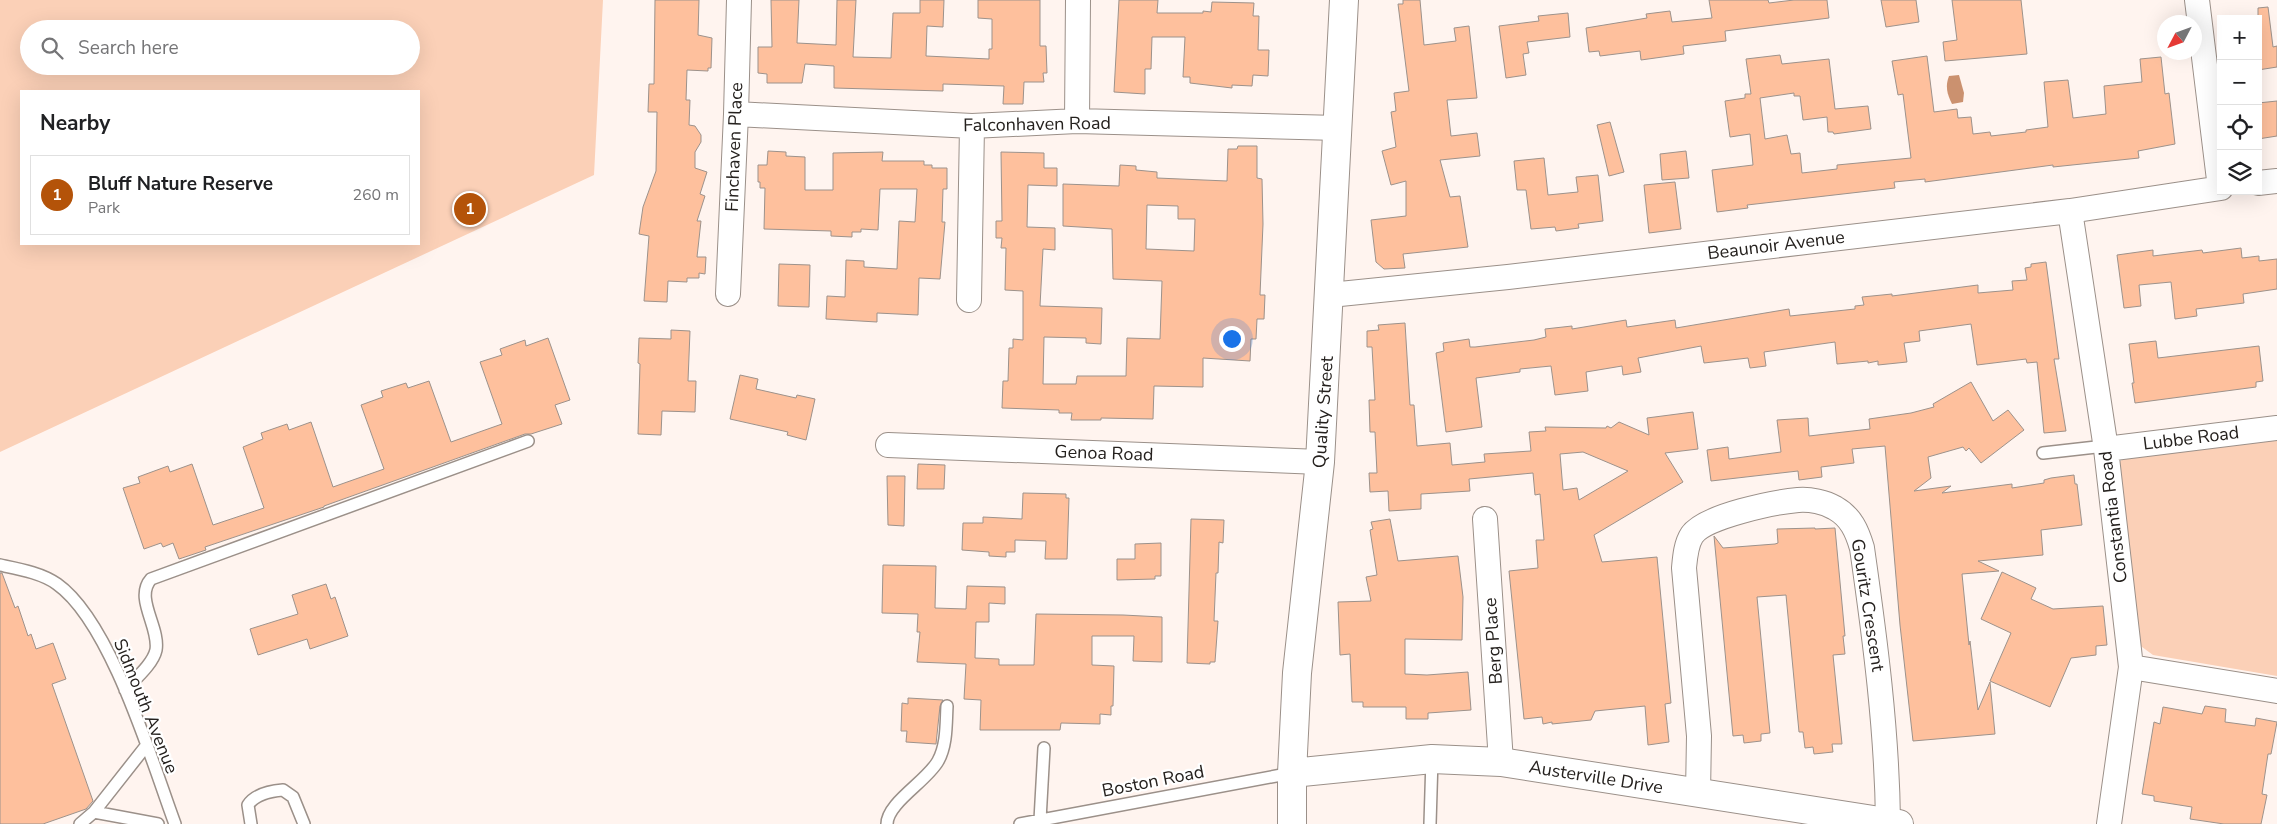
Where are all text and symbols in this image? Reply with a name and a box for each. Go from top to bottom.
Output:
north arrow [2157,15,2202,60]
map controls [2217,15,2262,195]
button: + [2217,15,2262,60]
search box [20,20,420,75]
icon: search [38,34,66,62]
text: Search here [78,35,179,61]
button: − [2217,60,2262,105]
street label: Finchaven Place [720,82,748,212]
button: locate [2217,105,2262,150]
text: Nearby [40,109,110,137]
street label: Falconhaven Road [963,111,1111,137]
button: layers [2217,150,2262,195]
text: Bluff Nature Reserve [88,171,273,197]
text: 1 [52,184,62,206]
text: 260 m [352,184,399,206]
pin: 1 [454,190,486,228]
text: Park [88,197,120,219]
street label: Beaunoir Avenue [1706,225,1846,265]
your location [1219,326,1245,352]
street label: Quality Street [1307,354,1339,469]
street label: Lubbe Road [2142,420,2240,456]
street label: Genoa Road [1054,439,1154,467]
street label: Constantia Road [2093,450,2133,584]
street label: Gouritz Crescent [1846,537,1890,674]
street label: Berg Place [1478,597,1508,685]
street label: Sidmouth Avenue [108,635,184,777]
street label: Austerville Drive [1527,755,1665,799]
street label: Boston Road [1100,759,1206,803]

